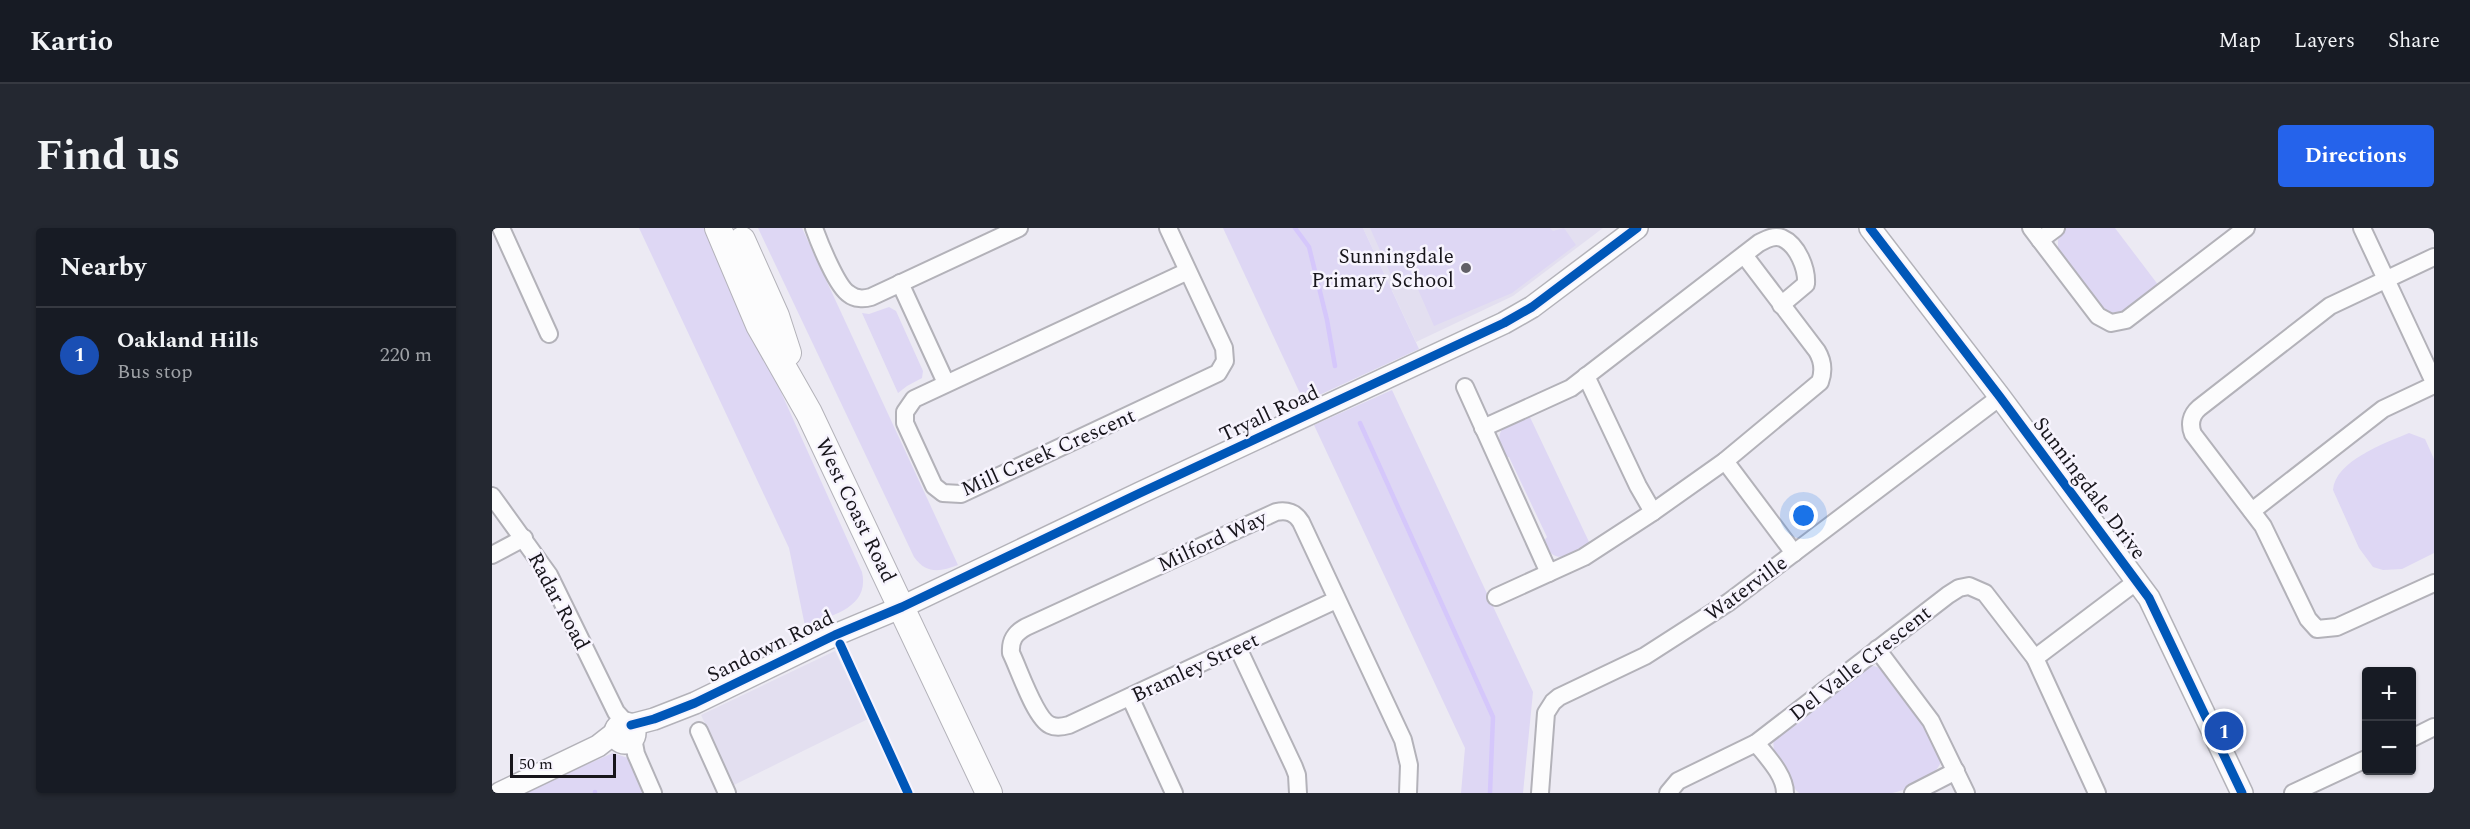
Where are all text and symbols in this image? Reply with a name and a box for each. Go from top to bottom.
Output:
text: Kartio [30,20,113,63]
text: Map [2219,25,2261,57]
text: Layers [2294,25,2355,57]
text: Share [2388,25,2440,57]
text: Find us [36,125,180,188]
button: Directions [2278,125,2434,187]
place label: Sunningdale Primary School [1311,241,1454,297]
text: Nearby [60,247,146,287]
marker: Sunningdale Primary School [1459,261,1473,275]
text: Oakland Hills [117,324,259,357]
text: 1 [74,340,85,370]
text: 220 m [380,340,432,370]
text: Bus stop [117,357,193,387]
street label: Tryall Road [1214,377,1325,451]
street label: Mill Creek Crescent [956,400,1141,506]
street label: Sunningdale Drive [2025,410,2154,567]
street label: West Coast Road [806,433,904,588]
your location [1789,501,1818,530]
street label: Milford Way [1153,502,1273,581]
street label: Radar Road [519,547,597,656]
street label: Waterville [1699,548,1795,630]
street label: Del Valle Crescent [1783,598,1939,730]
street label: Sandown Road [702,602,839,691]
street label: Bramley Street [1126,624,1264,711]
map controls [2362,667,2416,775]
button: + [2362,667,2416,721]
pin: 1 [2204,708,2244,754]
button: − [2362,721,2416,775]
scale bar [510,751,616,778]
text: 50 m [519,752,553,776]

